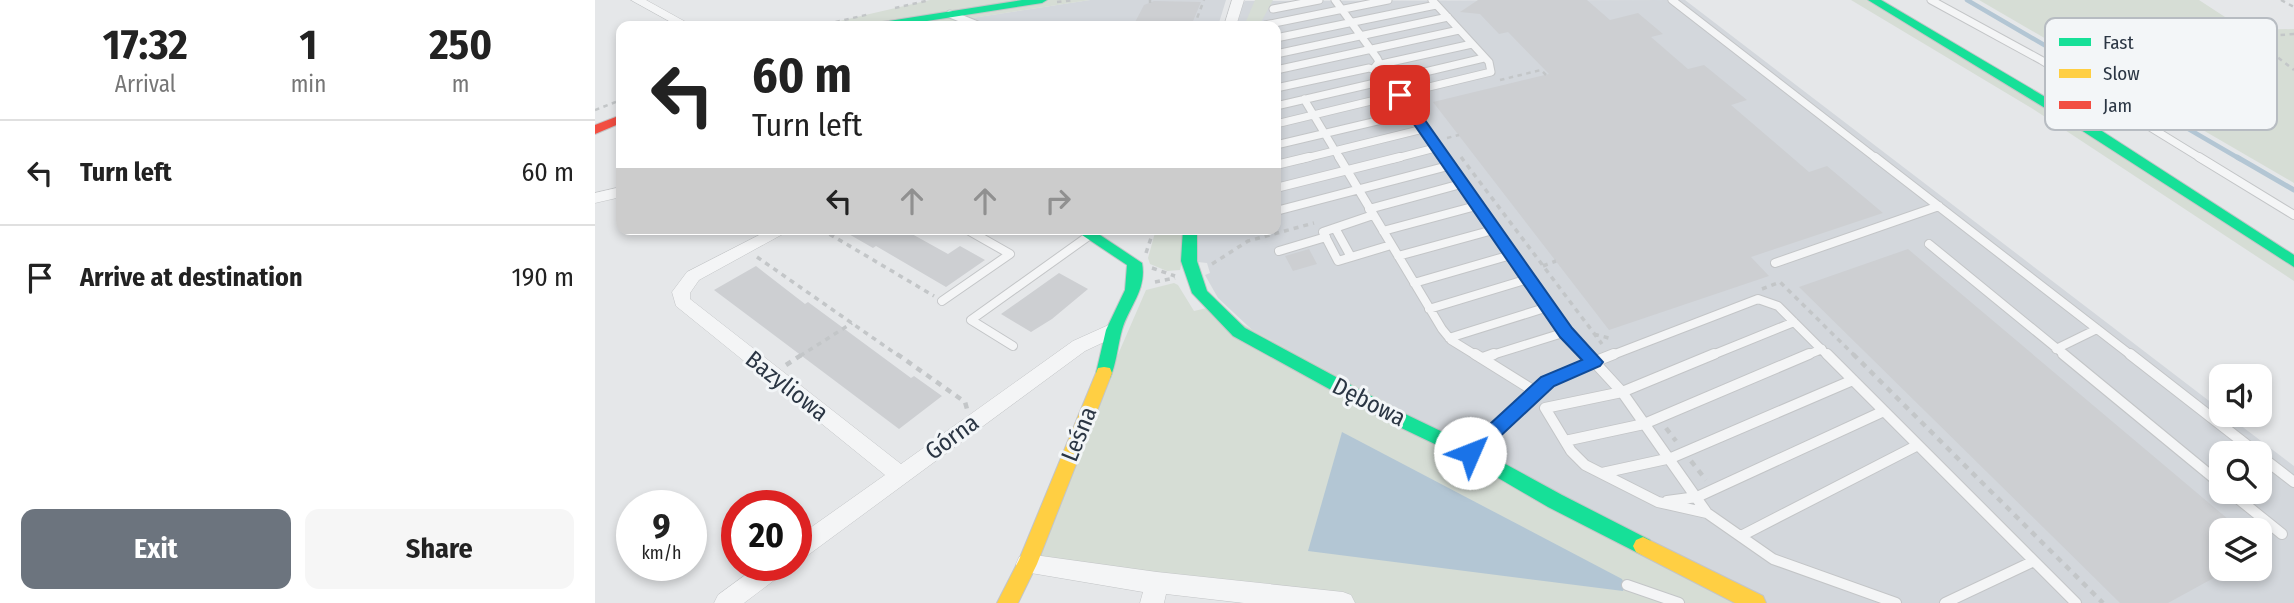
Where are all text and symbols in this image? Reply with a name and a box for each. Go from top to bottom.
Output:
legend [2045,18,2277,130]
text: 17:32 [103,20,188,70]
text: 1 [300,20,317,70]
text: 250 [429,20,492,70]
text: Fast [2103,31,2134,54]
text: 60 m [752,46,852,105]
icon: left [637,49,728,140]
text: Slow [2103,62,2140,85]
pin [1370,65,1430,125]
text: Arrival [115,70,176,98]
text: min [291,70,326,98]
text: m [452,70,469,98]
icon: arrive [1381,76,1419,114]
text: Jam [2103,94,2132,117]
text: Turn left [752,106,862,144]
icon: left [21,154,59,192]
text: Turn left [80,157,172,188]
text: 60 m [521,157,574,188]
icon: left [820,182,858,220]
icon: ahead [893,182,931,220]
icon: ahead [966,182,1004,220]
icon: right [1039,182,1077,220]
icon: arrive [21,259,59,297]
text: Arrive at destination [80,262,303,293]
text: 190 m [512,262,574,293]
street label: Bazyliowa [740,345,834,427]
map controls [2209,364,2272,581]
button: sound [2209,364,2272,427]
street label: Dębowa [1328,372,1410,432]
street label: Leśna [1055,403,1103,465]
street label: Górna [920,408,984,466]
position arrow [1433,416,1507,490]
button: search [2209,441,2272,504]
speed limit sign: 20 [721,490,812,581]
text: 9 [652,505,671,547]
button: Exit [21,509,291,589]
button: Share [305,509,574,589]
button: layers [2209,518,2272,581]
text: km/h [641,542,682,564]

